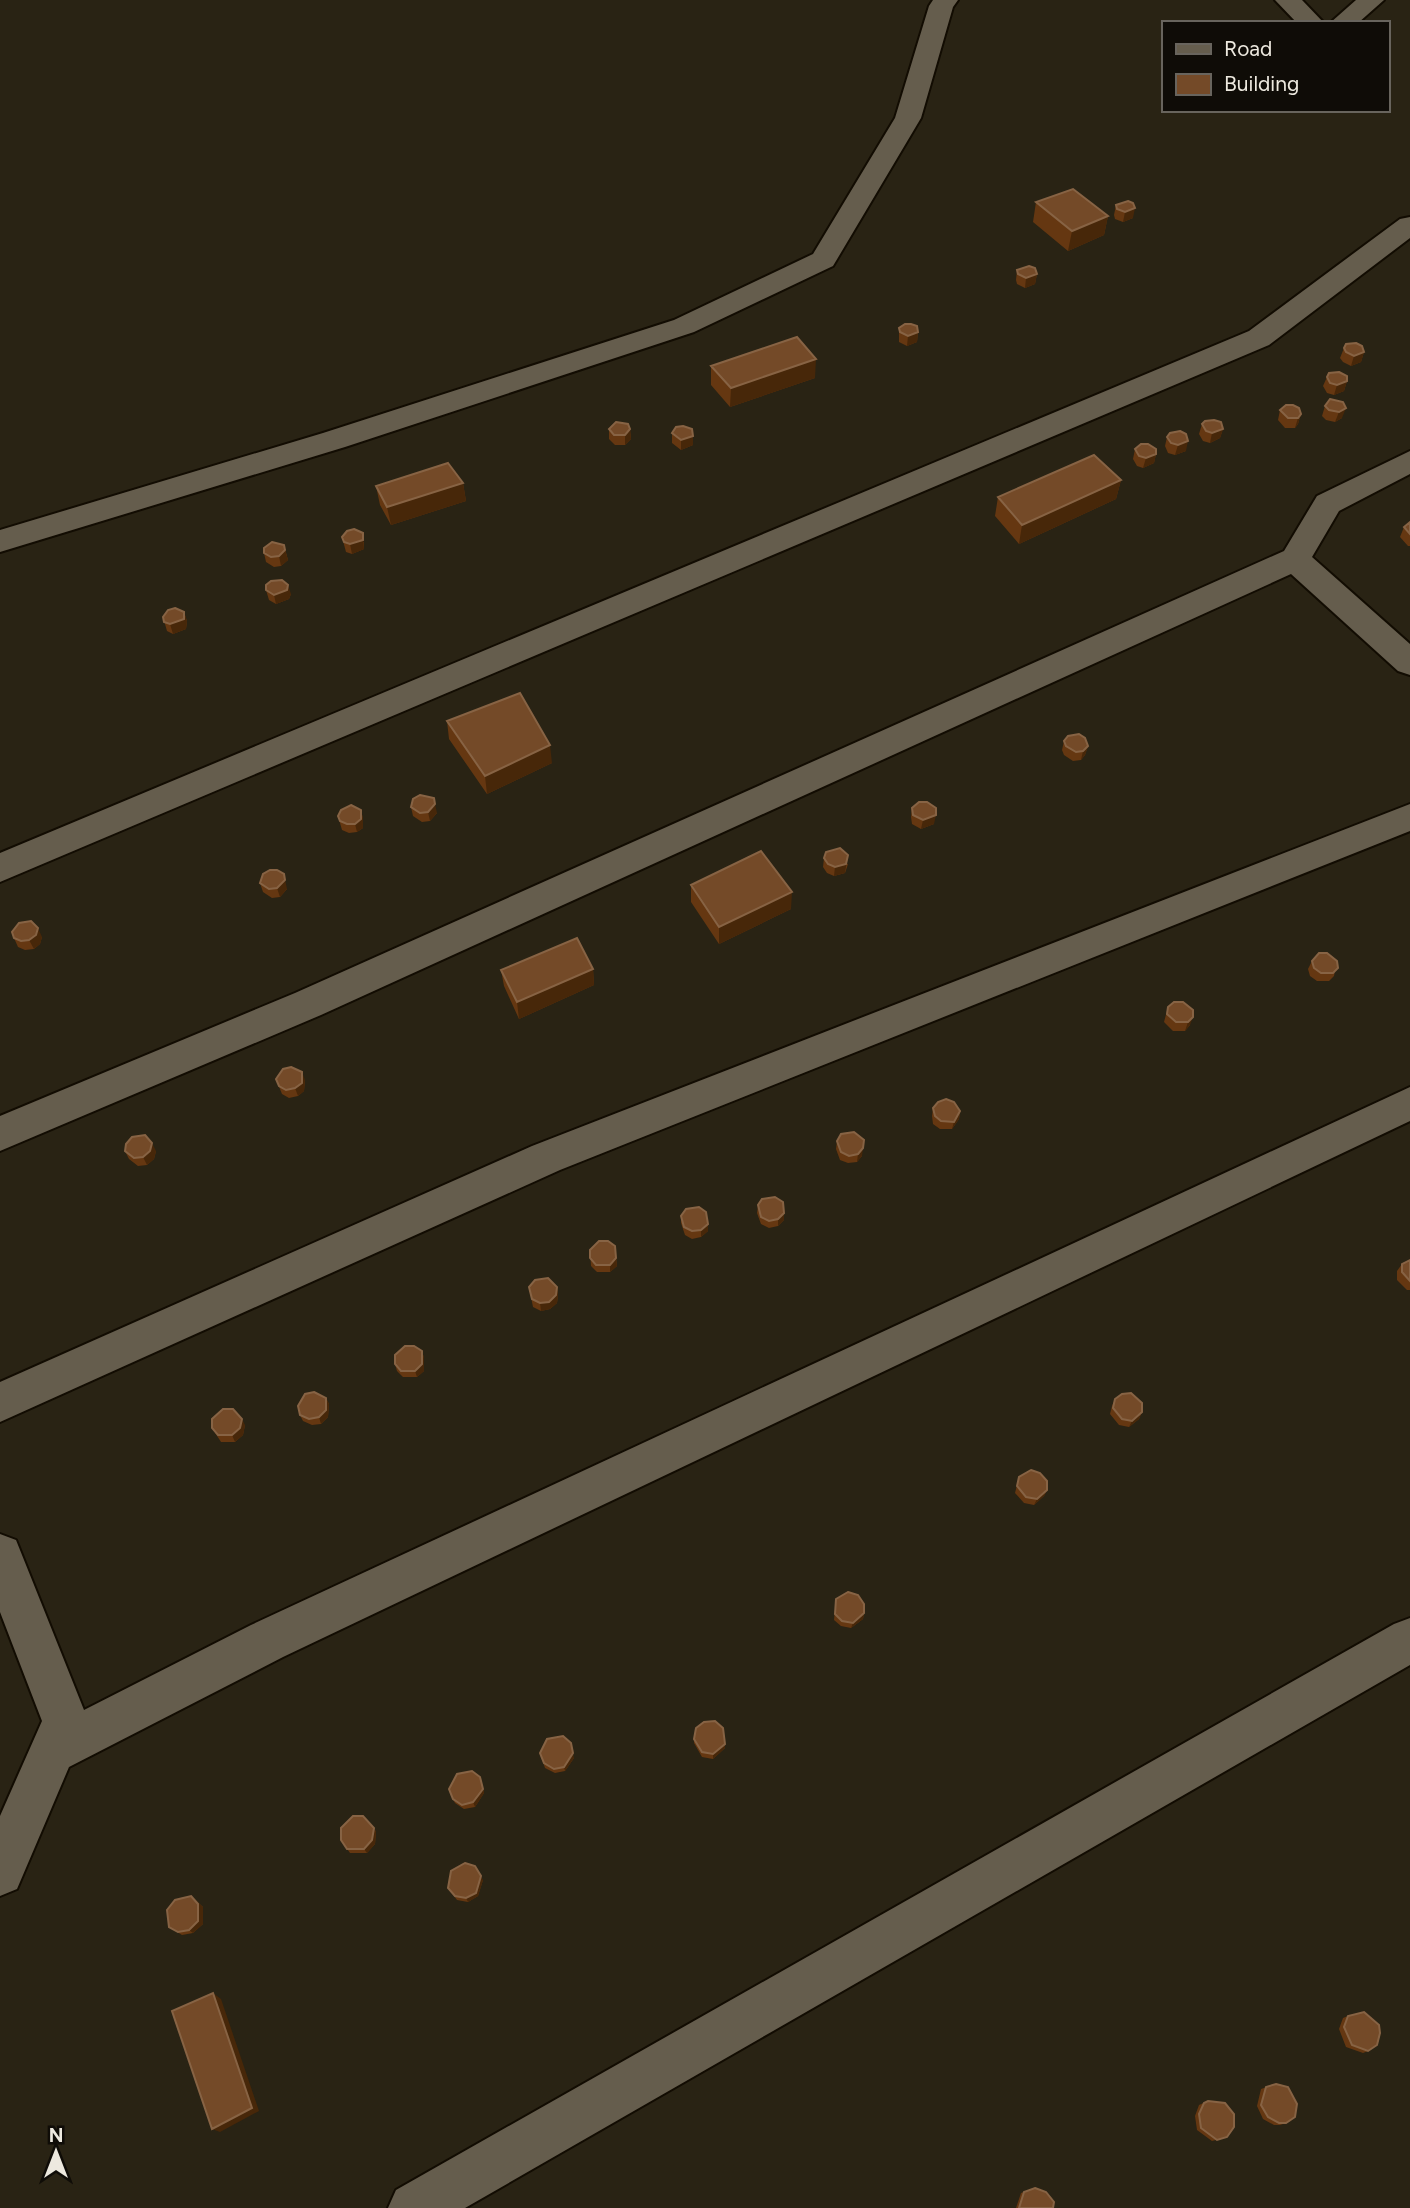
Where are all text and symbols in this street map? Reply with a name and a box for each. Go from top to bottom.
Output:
legend [1162,21,1389,112]
text: Road [1224,36,1272,61]
text: Building [1224,71,1299,96]
north arrow [21,2117,91,2187]
text: N [49,2124,63,2147]

